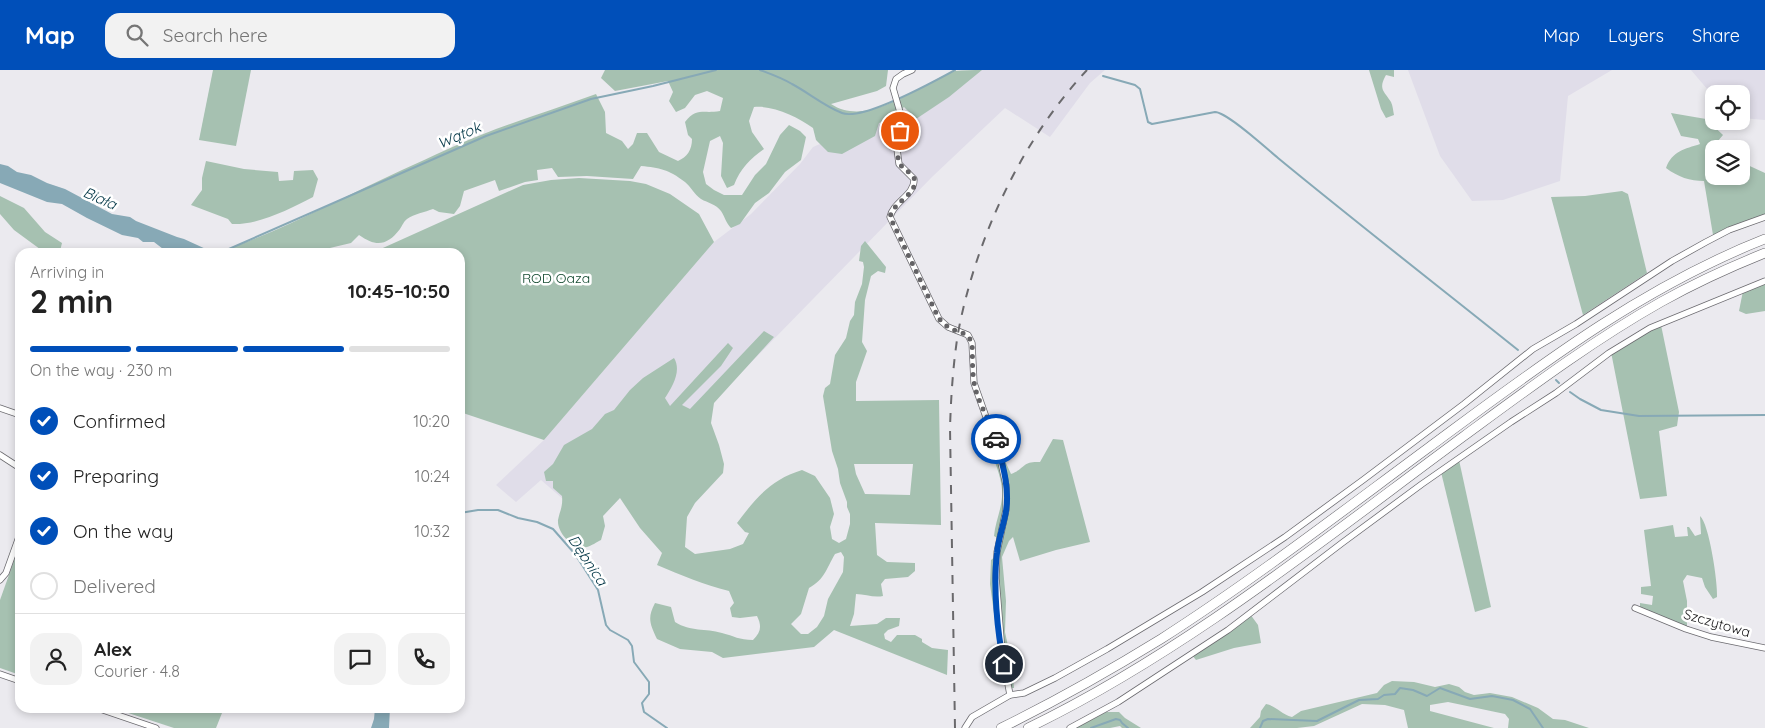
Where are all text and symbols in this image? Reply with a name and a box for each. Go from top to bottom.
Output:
search box [105,13,455,58]
text: Map [25,20,75,50]
icon: search [123,21,151,49]
text: Search here [163,23,268,47]
text: Map [1543,24,1580,47]
text: Layers [1608,24,1664,47]
text: Share [1692,24,1740,47]
map controls [1705,85,1750,185]
button: locate [1705,85,1750,130]
pin [879,110,921,152]
water label: Wątok [434,117,485,153]
icon: bag [886,117,914,145]
button: layers [1705,140,1750,185]
water label: Biała [80,182,121,214]
text: Arriving in [30,262,104,282]
park label: ROD Oaza [522,269,590,287]
text: 10:45–10:50 [348,279,450,303]
text: 2 min [30,281,113,321]
text: On the way · 230 m [30,360,172,380]
icon: check [30,407,58,435]
text: Confirmed [73,409,166,433]
text: 10:20 [413,411,450,431]
courier [971,414,1021,464]
icon: car [982,425,1010,453]
icon: check [30,462,58,490]
text: Preparing [73,464,159,488]
text: 10:24 [415,466,450,486]
icon: check [30,517,58,545]
text: On the way [73,519,174,543]
text: 10:32 [414,521,450,541]
water label: Dębnica [564,531,612,590]
text: Delivered [73,574,156,598]
street label: Szczytowa [1682,605,1752,641]
button: person [30,633,82,685]
button: chat [334,633,386,685]
button: phone [398,633,450,685]
text: Alex [94,637,132,661]
pin [983,643,1025,685]
icon: home [990,650,1018,678]
text: Courier · 4.8 [94,661,180,681]

